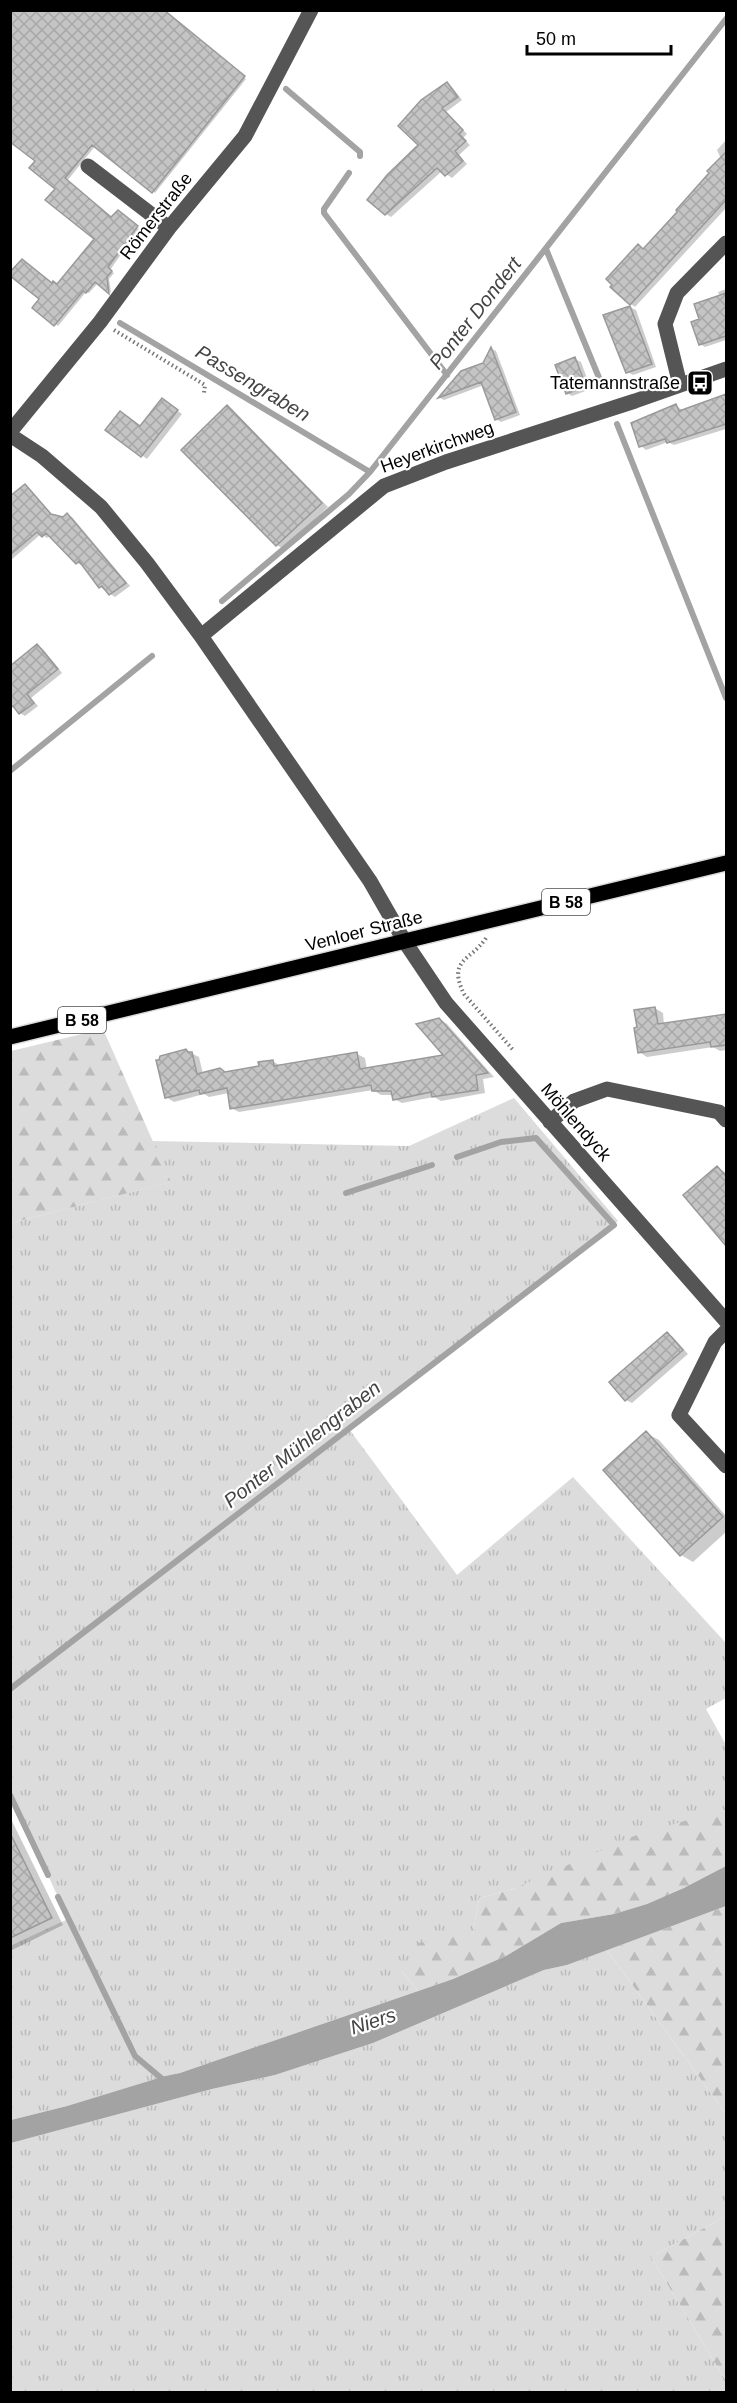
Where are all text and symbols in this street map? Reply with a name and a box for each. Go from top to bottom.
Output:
scale bar [527,18,671,56]
text: 50 m [536,29,576,49]
street label: Römerstraße [116,168,196,264]
water label: Ponter Dondert [425,252,526,373]
water label: Passengraben [192,340,314,426]
bus stop icon: Tatemannstraße [685,368,715,398]
place label: Tatemannstraße [550,373,680,393]
street label: Heyerkirchweg [378,417,496,477]
road number: B 58 [542,889,590,915]
street label: Venloer Straße [303,907,425,955]
road number: B 58 [58,1007,106,1033]
street label: Möhlendyck [537,1079,616,1166]
water label: Ponter Mühlengraben [219,1376,385,1512]
water label: Niers [347,2003,399,2039]

